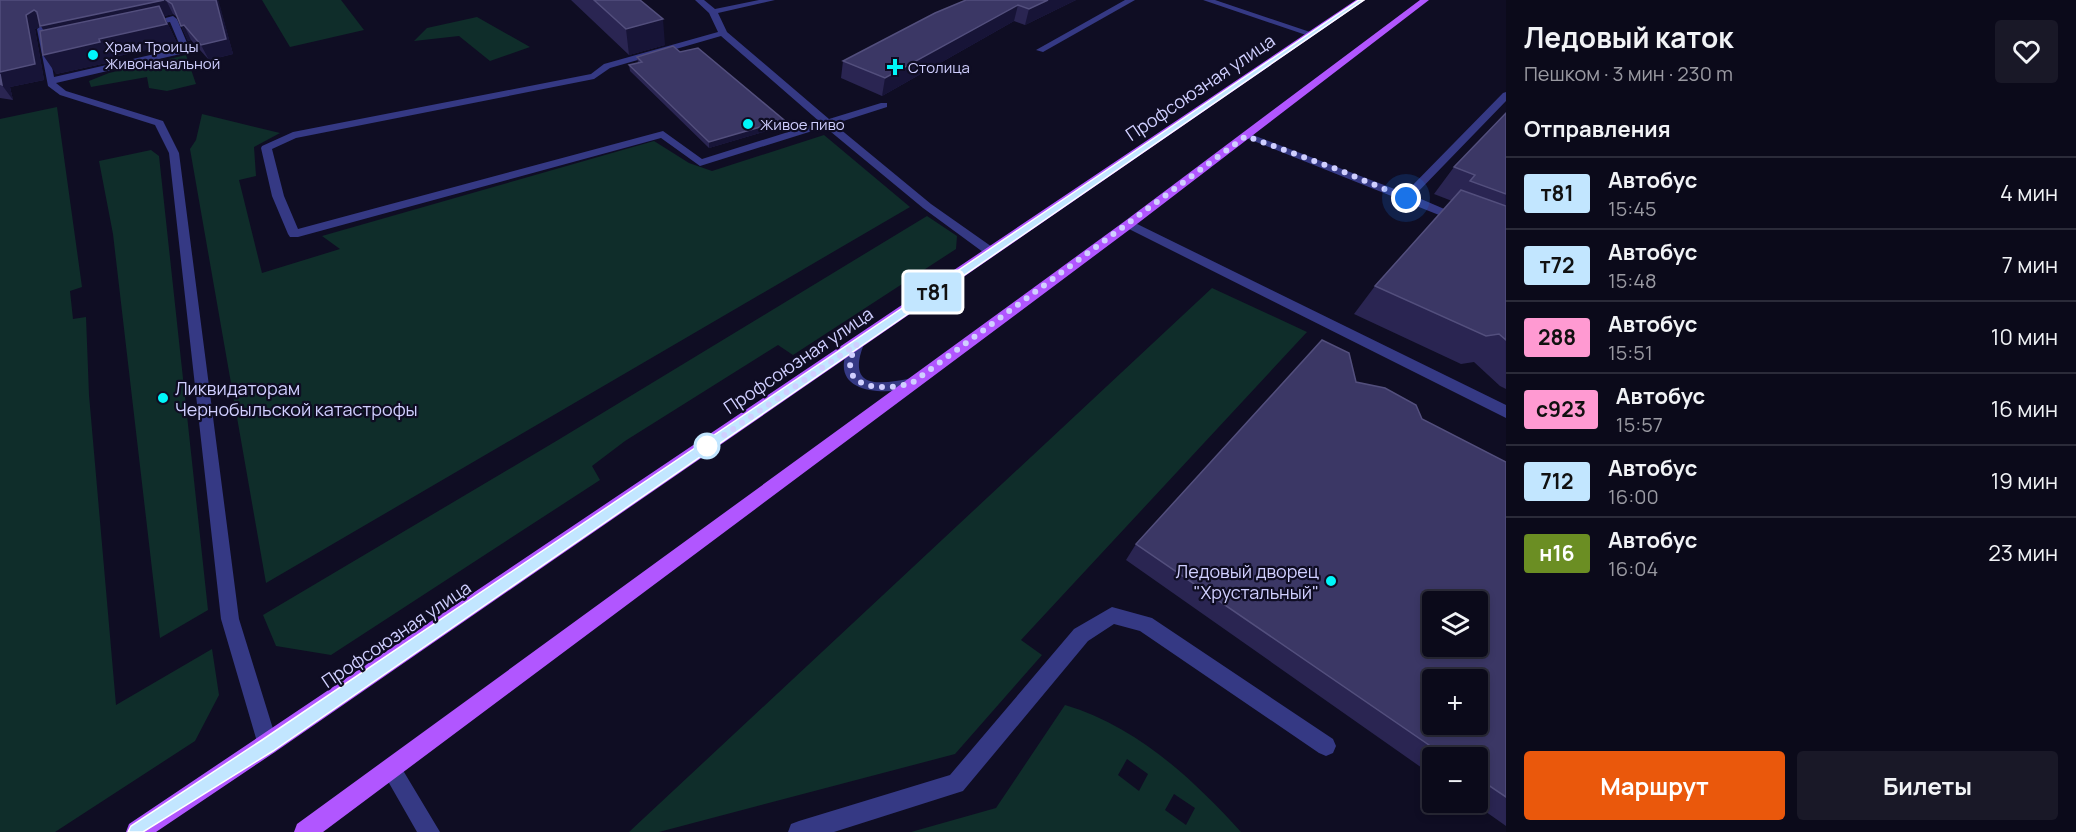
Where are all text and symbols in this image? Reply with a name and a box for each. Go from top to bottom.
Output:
text: Ледовый каток [1524,18,1733,56]
button: heart [1995,20,2058,83]
street label: Профсоюзная улица [1121,28,1279,146]
place label: Храм Троицы Живоначальной [105,36,220,74]
marker: Храм Троицы Живоначальной [86,48,100,62]
place label: Столица [908,57,970,78]
marker: Столица [886,58,904,76]
text: Пешком · 3 мин · 230 m [1524,60,1733,87]
place label: Живое пиво [760,114,845,135]
text: Отправления [1524,114,1671,144]
marker: Живое пиво [741,117,755,131]
text: Автобус [1608,165,1697,195]
text: 4 мин [2000,178,2058,208]
text: т81 [1540,179,1574,207]
your location [1391,183,1421,213]
text: 15:45 [1608,195,1657,222]
text: Автобус [1608,237,1697,267]
text: 7 мин [2002,250,2058,280]
text: т72 [1540,251,1574,279]
text: 15:48 [1608,267,1657,294]
line badge: т81 [898,272,968,312]
text: т81 [916,278,950,306]
street label: Профсоюзная улица [719,301,877,419]
text: Автобус [1608,309,1697,339]
text: 10 мин [1991,322,2058,352]
text: 288 [1538,323,1576,351]
text: 15:51 [1608,339,1653,366]
place label: Ликвидаторам Чернобыльской катастрофы [175,376,418,421]
text: Автобус [1616,381,1705,411]
marker: Ликвидаторам Чернобыльской катастрофы [156,391,170,405]
text: 16 мин [1991,394,2058,424]
text: с923 [1536,395,1586,423]
text: 15:57 [1616,411,1663,438]
unlabelled marker [694,433,720,459]
text: Автобус [1608,453,1697,483]
text: 19 мин [1991,466,2058,496]
text: 712 [1541,467,1573,495]
text: 16:00 [1608,483,1659,510]
text: Автобус [1608,525,1697,555]
text: 23 мин [1988,538,2058,568]
text: н16 [1539,539,1575,567]
text: 16:04 [1608,555,1658,582]
place label: Ледовый дворец "Хрустальный" [1176,559,1319,604]
marker: Ледовый дворец "Хрустальный" [1324,574,1338,588]
street label: Профсоюзная улица [317,575,475,693]
map controls [1422,591,1488,813]
button: layers [1422,591,1488,657]
button: + [1422,669,1488,735]
button: − [1422,747,1488,813]
button: Маршрут [1524,751,1785,820]
button: Билеты [1797,751,2058,820]

